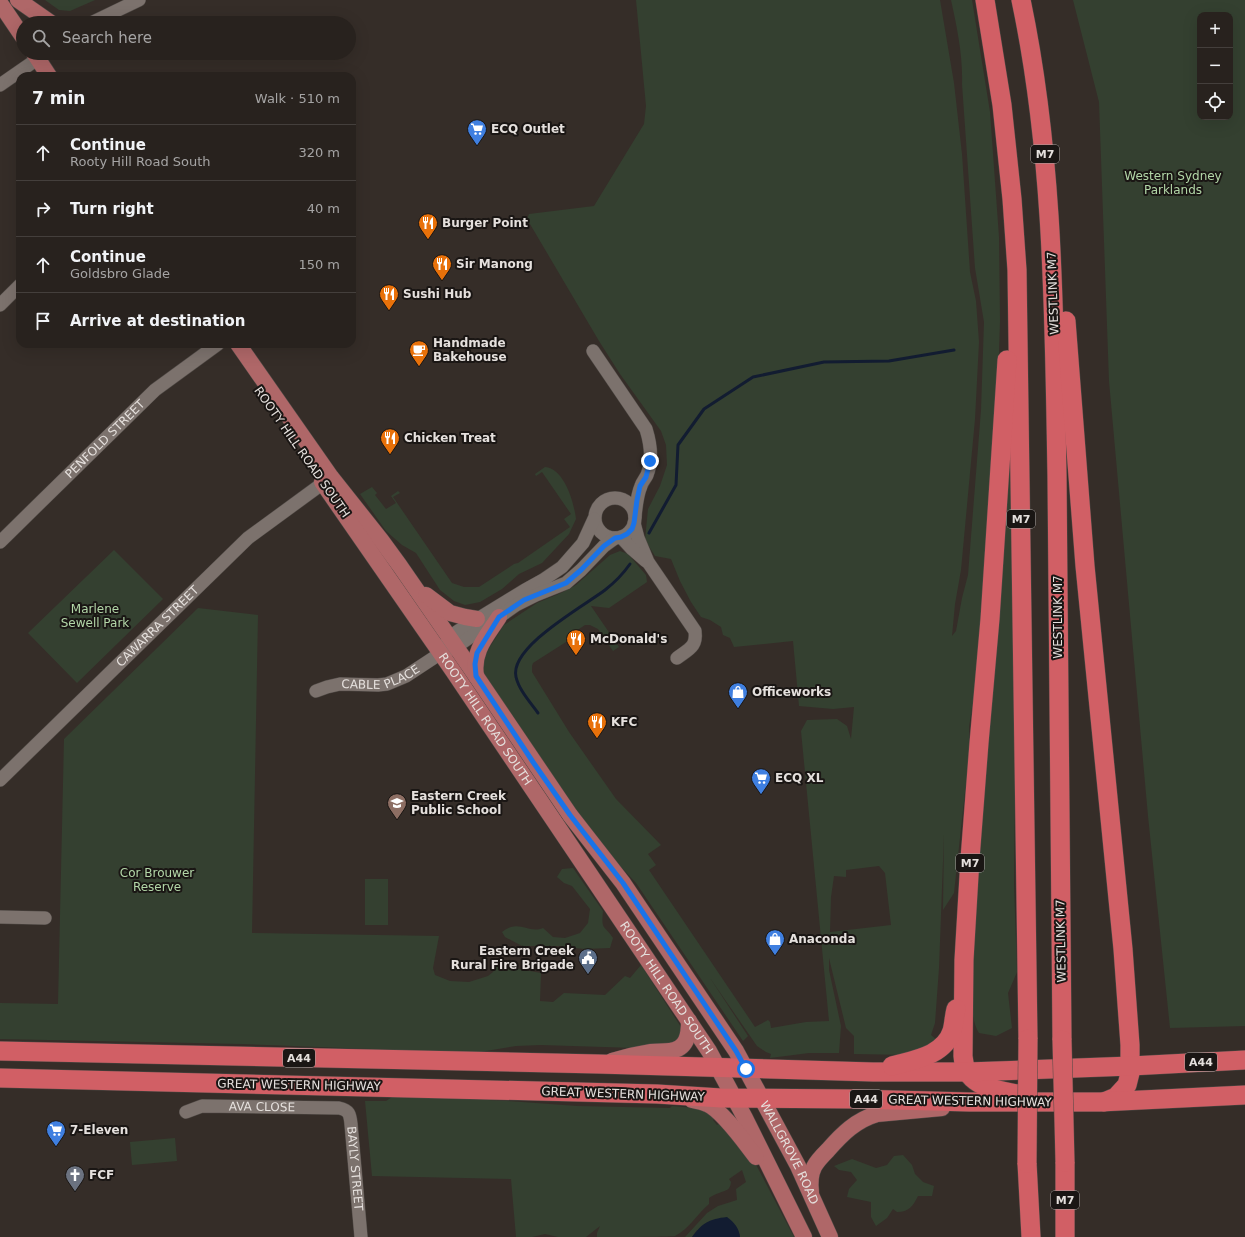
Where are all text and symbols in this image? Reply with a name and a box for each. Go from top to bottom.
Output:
map controls [1197,12,1233,120]
button: + [1197,12,1233,48]
search box [16,16,356,60]
icon: search [30,27,52,49]
text: Search here [62,29,152,47]
button: − [1197,48,1233,84]
button: locate [1197,84,1233,120]
text: 7 min [32,88,85,108]
text: Walk · 510 m [255,91,340,106]
supermarket icon: ECQ Outlet [466,118,488,146]
place label: ECQ Outlet [491,122,565,136]
text: Continue [70,136,146,154]
icon: ahead [32,142,54,164]
text: 320 m [298,145,340,160]
road number: M7 [1031,145,1059,163]
text: Rooty Hill Road South [70,154,211,169]
park label: Western Sydney Parklands [1124,169,1222,197]
icon: right [32,198,54,220]
text: Turn right [70,200,154,218]
text: 40 m [307,201,340,216]
restaurant icon: Burger Point [417,212,439,240]
place label: Burger Point [442,216,528,230]
text: Continue [70,248,146,266]
street label: WESTLINK M7 [1045,251,1061,335]
restaurant icon: Sir Manong [431,253,453,281]
icon: ahead [32,254,54,276]
text: 150 m [298,257,340,272]
place label: Sir Manong [456,257,533,271]
text: Goldsbro Glade [70,266,170,281]
restaurant icon: Sushi Hub [378,283,400,311]
place label: Sushi Hub [403,287,472,301]
icon: arrive [32,310,54,332]
text: Arrive at destination [70,312,245,330]
place label: Handmade Bakehouse [433,336,507,364]
cafe icon: Handmade Bakehouse [408,339,430,367]
street label: ROOTY HILL ROAD SOUTH [251,384,353,520]
street label: PENFOLD STREET [62,397,148,481]
restaurant icon: Chicken Treat [379,427,401,455]
place label: Chicken Treat [404,431,496,445]
route end [641,452,659,470]
road number: M7 [1007,510,1035,528]
street label: WESTLINK M7 [1051,575,1065,659]
street label: CAWARRA STREET [113,583,202,670]
park label: Marlene Sewell Park [61,602,129,630]
restaurant icon: McDonald's [565,628,587,656]
place label: McDonald's [590,632,667,646]
street label: ROOTY HILL ROAD SOUTH [436,650,535,788]
street label: CABLE PLACE [341,662,422,692]
shop icon: Officeworks [727,681,749,709]
place label: Officeworks [752,685,831,699]
restaurant icon: KFC [586,711,608,739]
place label: KFC [611,715,637,729]
supermarket icon: ECQ XL [750,767,772,795]
place label: ECQ XL [775,771,824,785]
place label: Eastern Creek Public School [411,789,507,817]
school or university icon: Eastern Creek Public School [386,792,408,820]
road number: M7 [956,854,984,872]
park label: Cor Brouwer Reserve [120,866,194,894]
street label: WESTLINK M7 [1053,899,1069,983]
street label: ROOTY HILL ROAD SOUTH [617,919,716,1057]
shop icon: Anaconda [764,928,786,956]
place label: Anaconda [789,932,856,946]
place label: Eastern Creek Rural Fire Brigade [451,944,575,972]
public building icon: Eastern Creek Rural Fire Brigade [577,947,599,975]
road number: A44 [283,1049,315,1067]
road number: A44 [1185,1053,1217,1071]
route start [737,1060,755,1078]
street label: GREAT WESTERN HIGHWAY [217,1077,382,1093]
street label: GREAT WESTERN HIGHWAY [541,1084,706,1104]
road number: A44 [850,1090,882,1108]
street label: GREAT WESTERN HIGHWAY [888,1093,1053,1109]
street label: WALLGROVE ROAD [757,1098,821,1207]
street label: AVA CLOSE [229,1099,295,1114]
supermarket icon: 7-Eleven [45,1119,67,1147]
place label: 7-Eleven [70,1123,128,1137]
street label: BAYLY STREET [344,1126,366,1212]
church icon: FCF [64,1164,86,1192]
place label: FCF [89,1168,114,1182]
road number: M7 [1051,1191,1079,1209]

